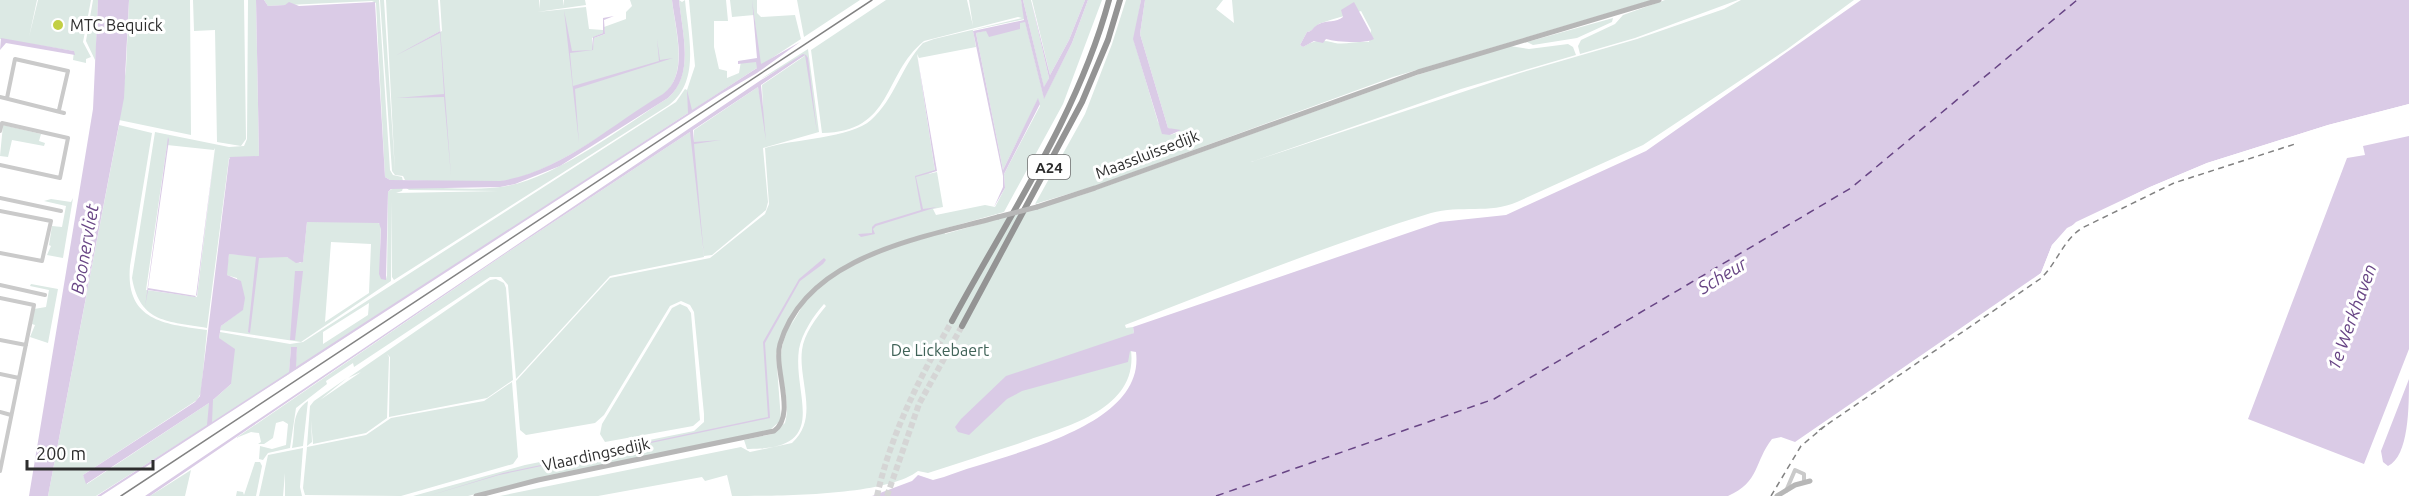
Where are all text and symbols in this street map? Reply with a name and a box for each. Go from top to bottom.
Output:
place label: MTC Bequick [70,16,163,34]
marker: MTC Bequick [51,18,65,32]
street label: Maassluissedijk [1093,126,1201,182]
road number: A24 [1028,155,1070,179]
water label: Boonervliet [66,202,102,296]
water label: Scheur [1693,252,1751,298]
water label: 1e Werkhaven [2322,261,2380,373]
park label: De Lickebaert [891,341,990,359]
scale bar [27,433,153,471]
street label: Vlaardingsedijk [541,434,651,474]
text: 200 m [36,443,86,463]

